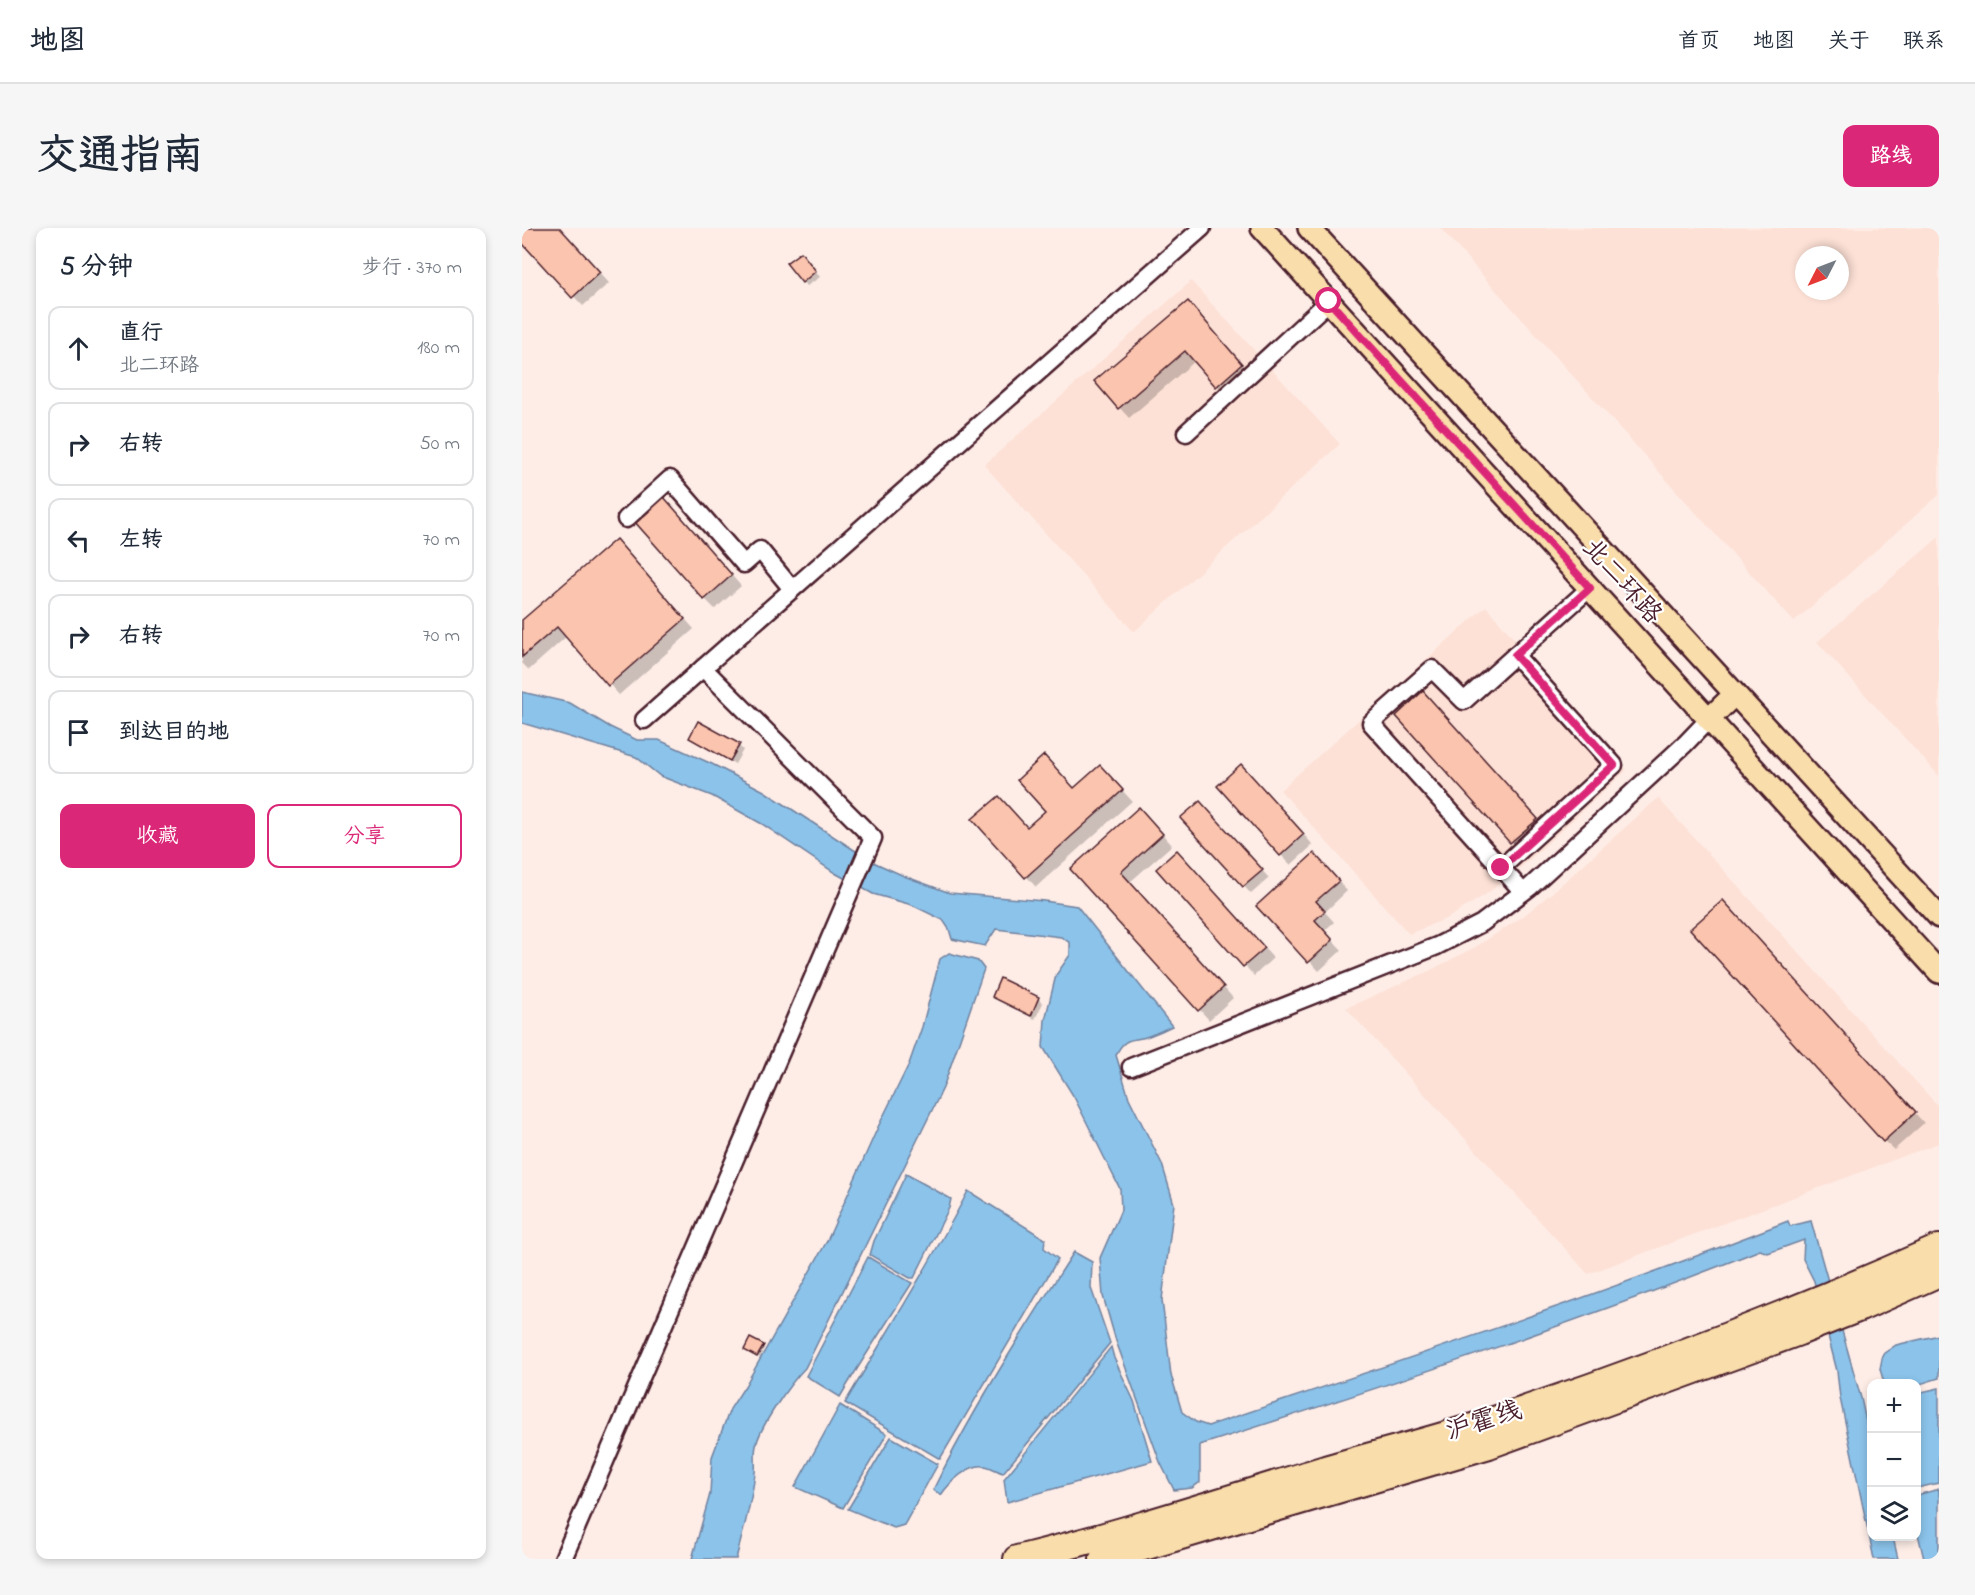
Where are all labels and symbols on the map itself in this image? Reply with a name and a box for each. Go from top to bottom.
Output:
north arrow [1795,246,1849,300]
route start [1315,287,1341,313]
street label: 北二环路 [1572,531,1670,633]
route end [1487,854,1513,880]
street label: 沪霍线 [1441,1392,1527,1452]

